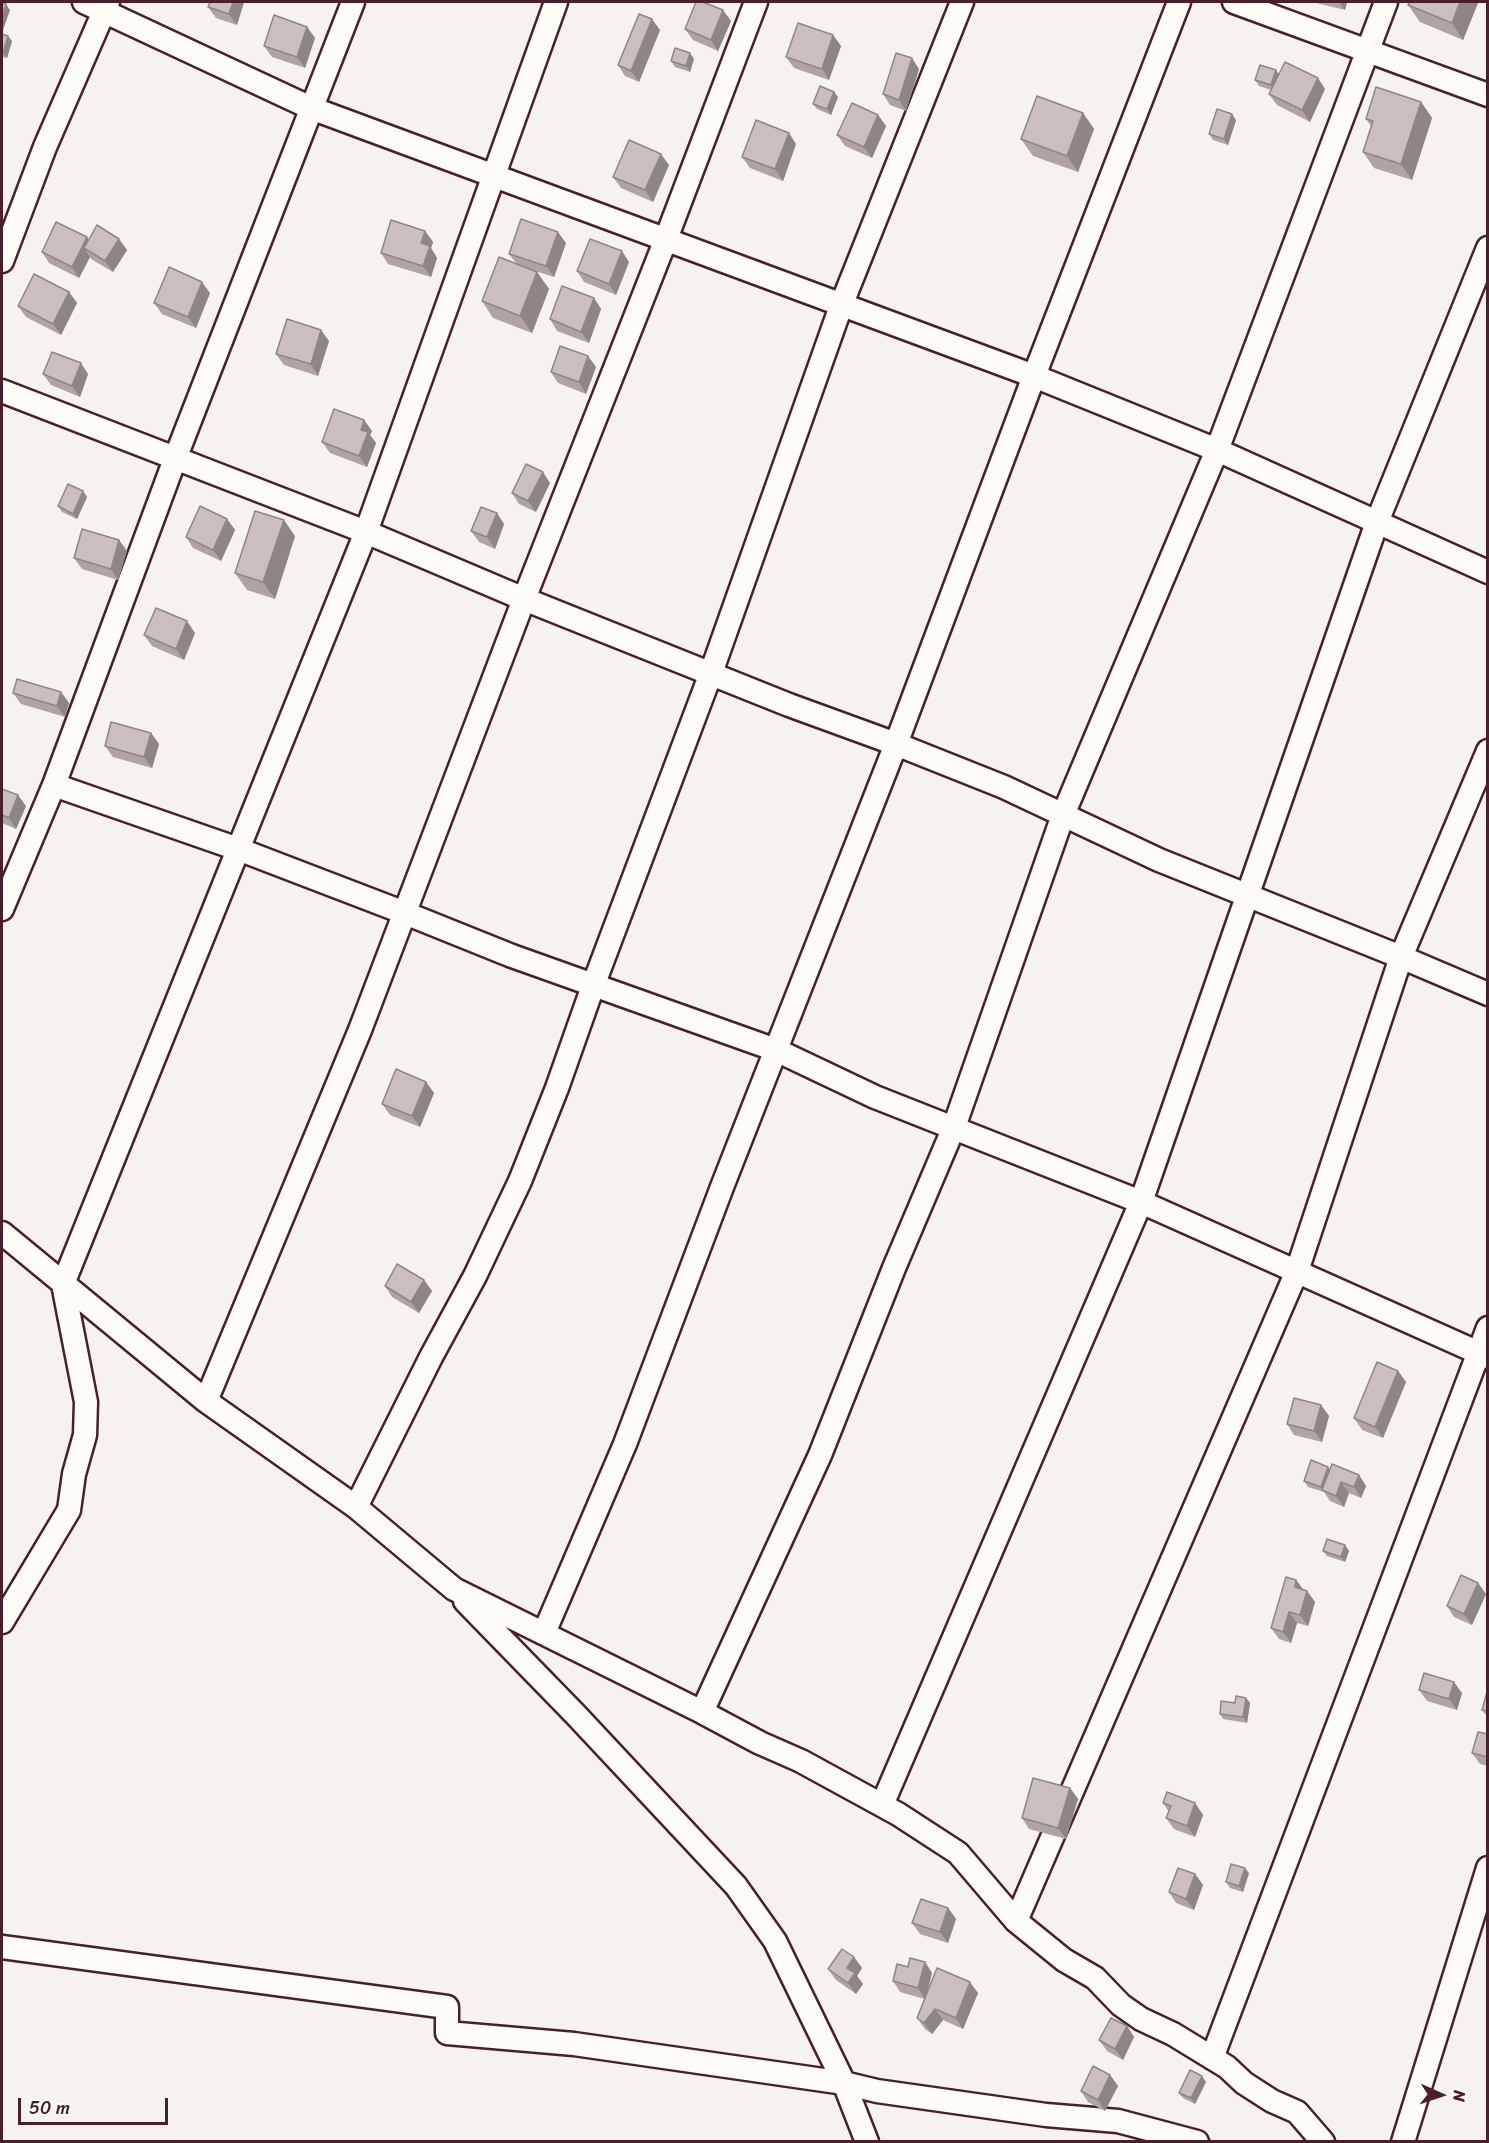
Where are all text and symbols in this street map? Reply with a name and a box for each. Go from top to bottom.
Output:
north arrow [1411,2065,1471,2125]
scale bar [21,2086,171,2124]
text: N [1445,2090,1474,2102]
text: 50 m [29,2092,70,2124]

